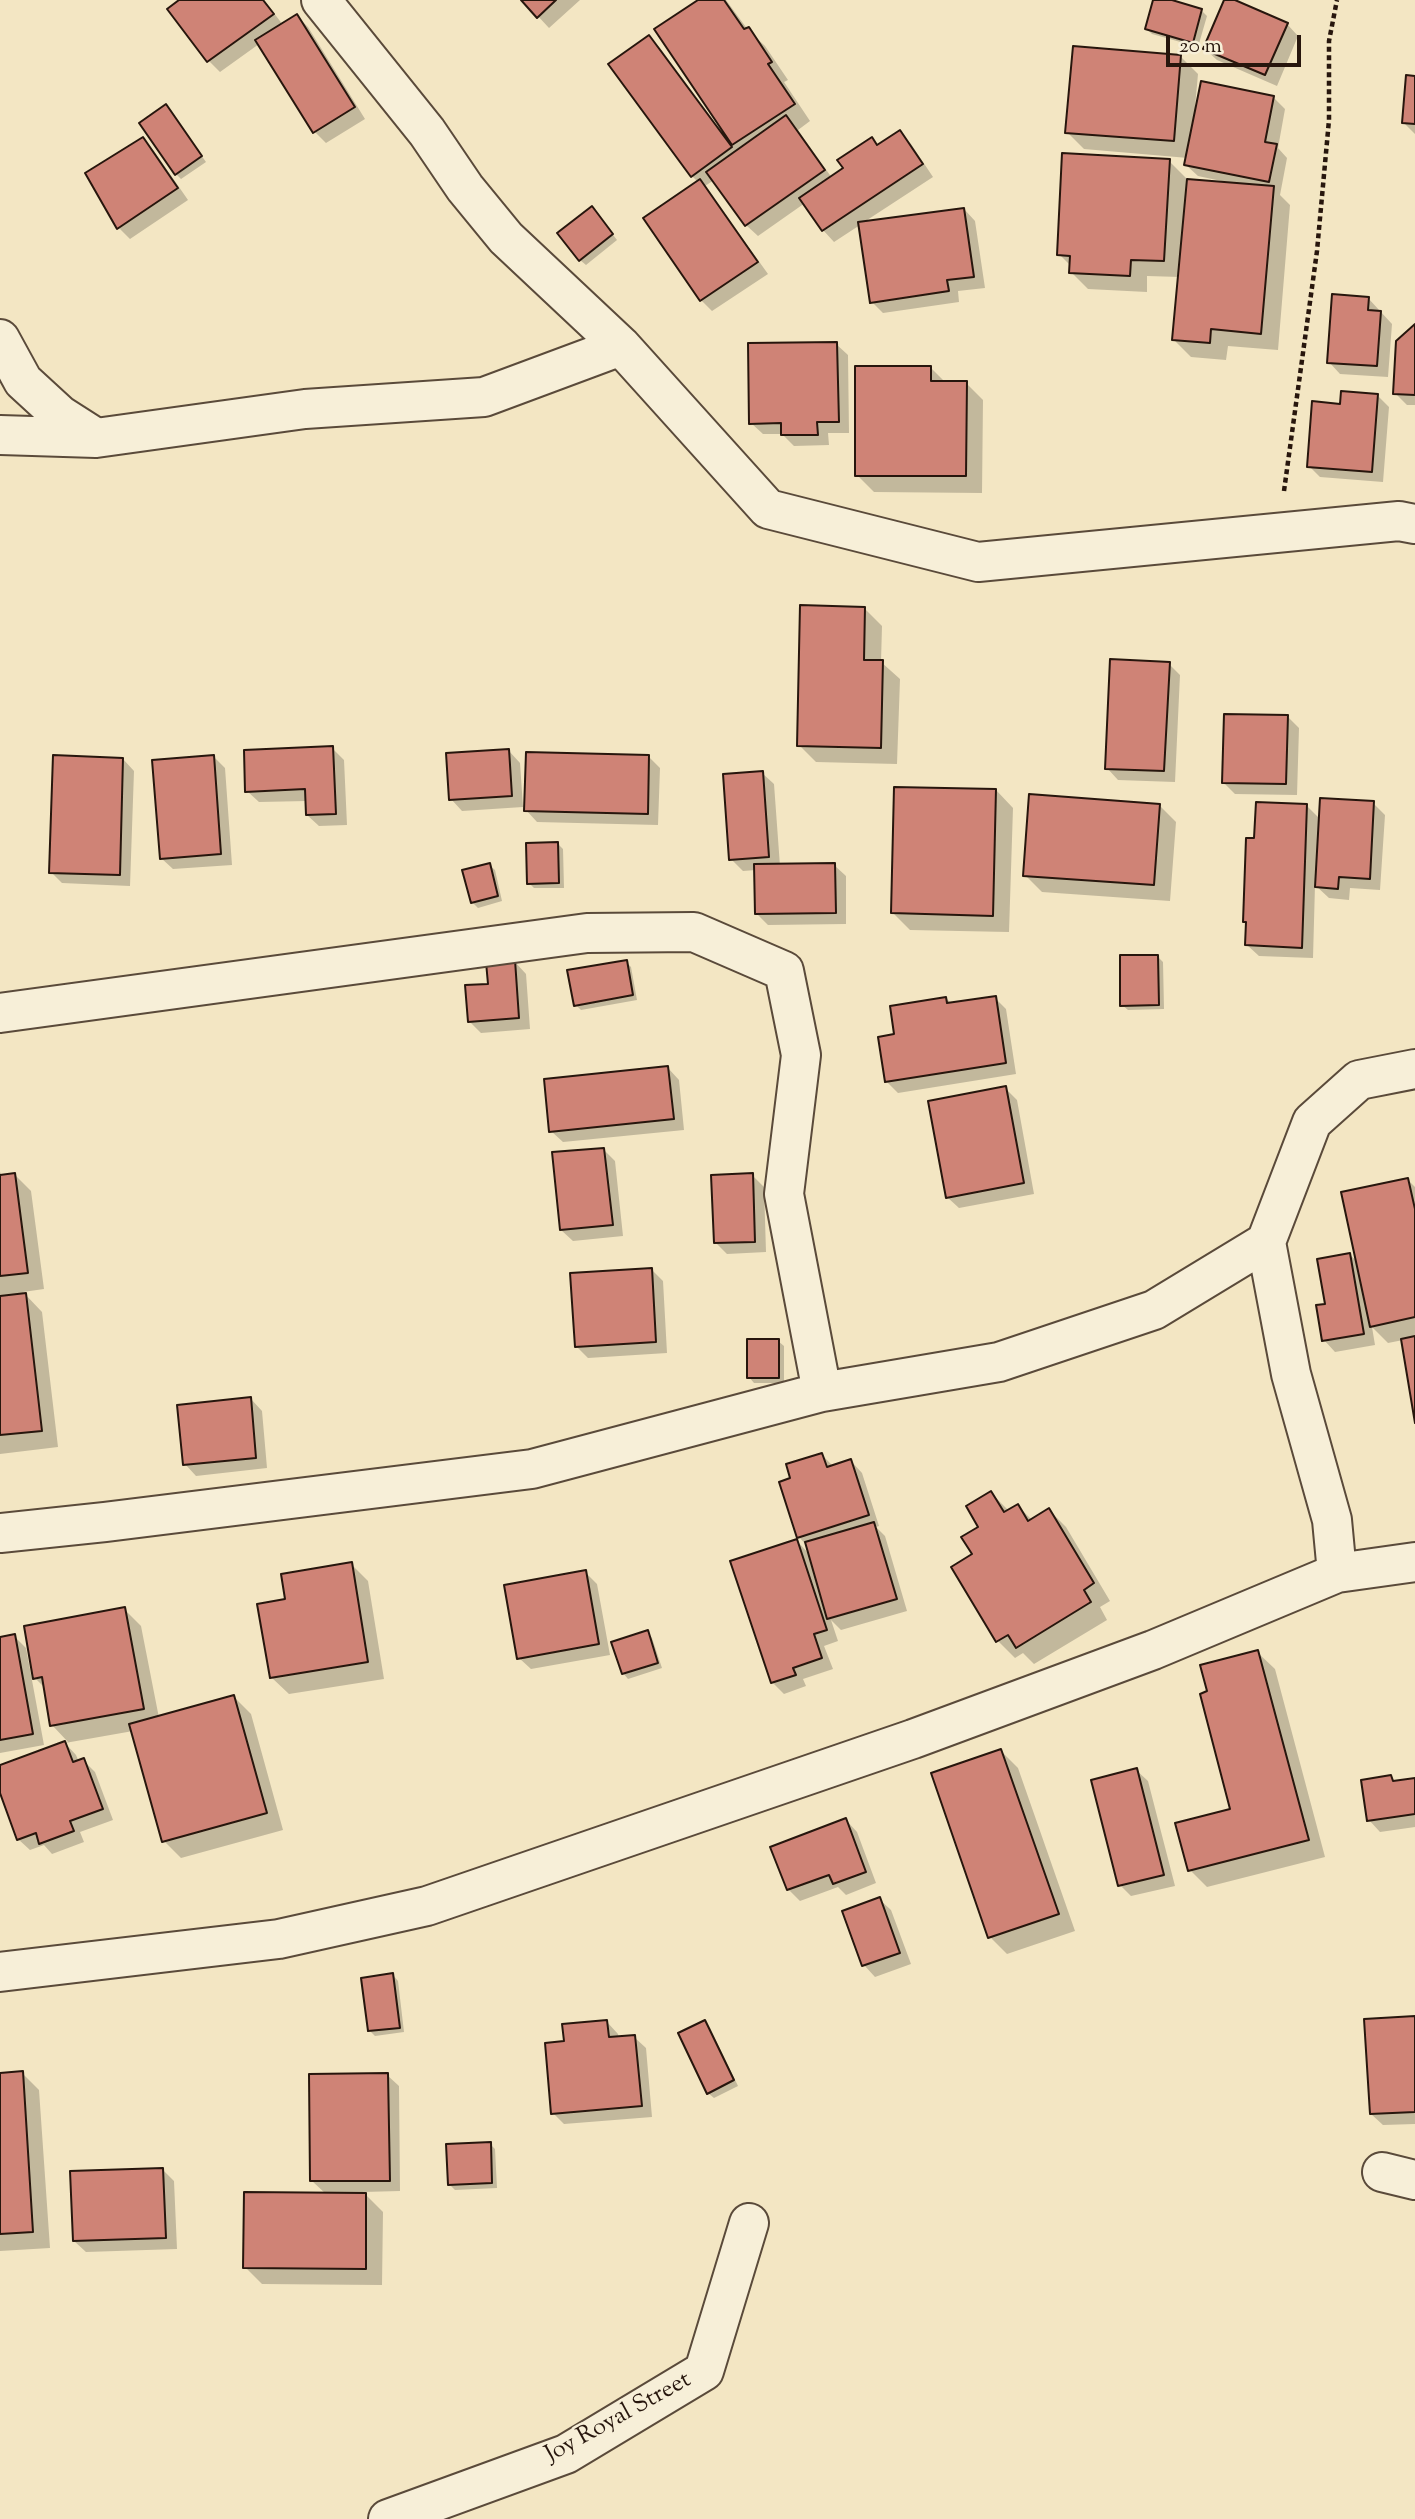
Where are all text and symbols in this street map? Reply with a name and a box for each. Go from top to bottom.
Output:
scale bar [1170,21,1305,65]
text: 20 m [1179,32,1222,62]
street label: Joy Royal Street [541,2367,697,2471]

